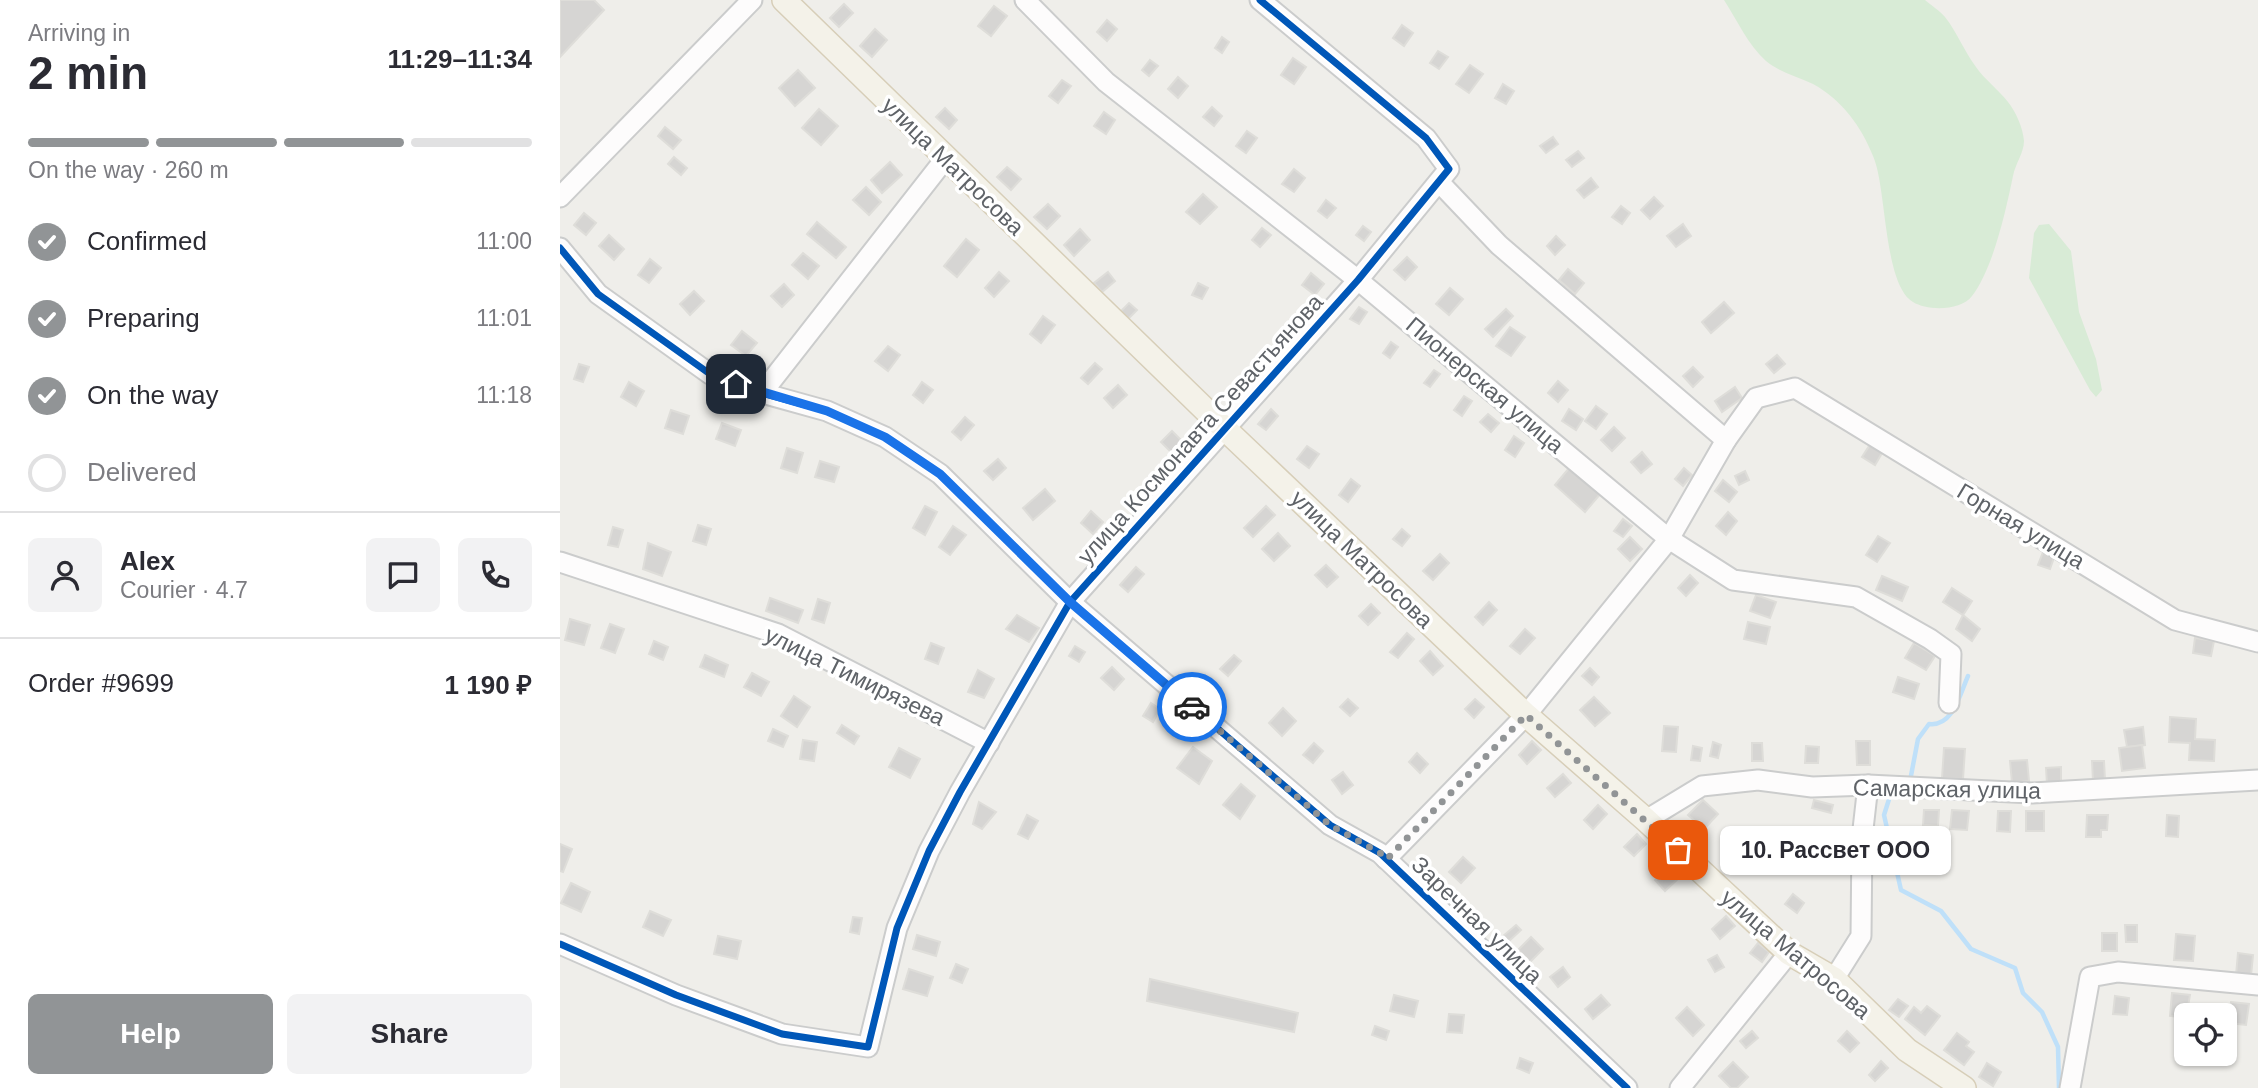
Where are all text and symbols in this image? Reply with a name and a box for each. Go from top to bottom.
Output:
text: Arriving in [28,20,130,46]
text: 11:29–11:34 [387,44,532,74]
text: 2 min [28,47,148,99]
street label: улица Матросова [877,92,1029,240]
text: On the way · 260 m [28,157,229,183]
icon: check [28,223,66,261]
text: Confirmed [87,226,207,256]
text: 11:00 [476,228,532,254]
street label: улица Космонавта Севастьянова [1072,289,1328,569]
icon: check [28,300,66,338]
text: Preparing [87,303,200,333]
text: 11:01 [476,305,532,331]
street label: Пионерская улица [1401,312,1569,459]
pin [706,354,766,414]
icon: home [717,365,755,403]
icon: check [28,377,66,415]
text: On the way [87,380,219,410]
text: 11:18 [476,382,532,408]
text: Delivered [87,457,197,487]
street label: Горная улица [1953,478,2090,574]
street label: улица Матросова [1286,485,1438,633]
button: person [28,538,102,612]
button: chat [366,538,440,612]
button: phone [458,538,532,612]
text: Alex [120,546,175,576]
text: Courier · 4.7 [120,577,248,603]
street label: улица Тимирязева [761,621,949,731]
text: Order #9699 [28,668,174,698]
text: 1 190 ₽ [445,670,532,700]
courier [1157,672,1227,742]
icon: car [1173,688,1211,726]
street label: Самарская улица [1853,774,2041,804]
pin [1648,820,1708,880]
callout: 10. Рассвет ООО [1720,826,1951,874]
icon: bag [1659,831,1697,869]
text: 10. Рассвет ООО [1741,837,1930,863]
street label: Заречная улица [1406,851,1548,989]
street label: улица Матросова [1716,884,1876,1024]
button: Help [28,994,273,1074]
button: Share [287,994,532,1074]
map controls [2174,1003,2237,1066]
button: locate [2174,1003,2237,1066]

